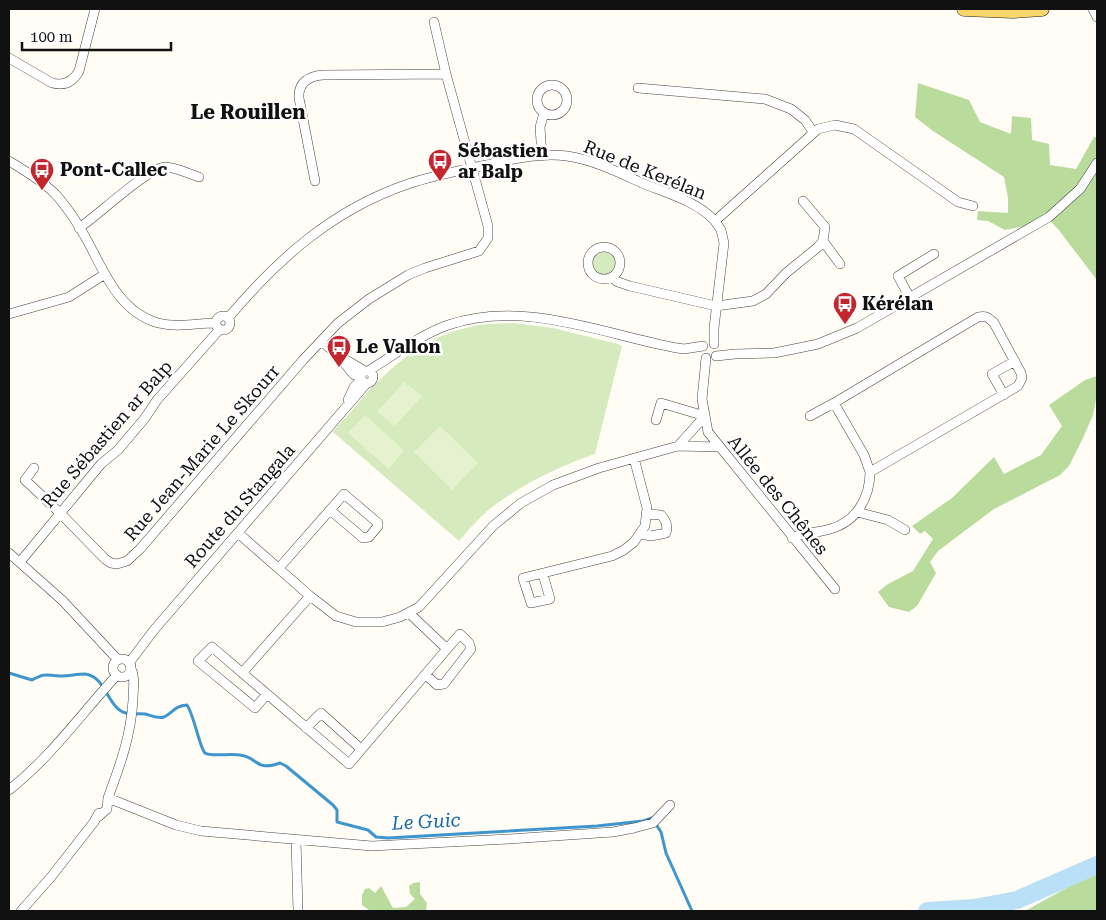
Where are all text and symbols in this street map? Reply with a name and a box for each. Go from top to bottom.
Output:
scale bar [22,20,171,52]
text: 100 m [30,28,73,46]
district label: Le Rouillen [190,100,306,124]
street label: Rue de Kerélan [581,135,710,204]
place label: Sébastien ar Balp [458,140,548,182]
bus stop icon: Sébastien ar Balp [427,148,453,182]
bus stop icon: Pont-Callec [29,157,55,191]
place label: Pont-Callec [60,159,167,180]
bus stop icon: Kérélan [832,291,858,325]
place label: Kérélan [862,293,933,314]
bus stop icon: Le Vallon [326,334,352,368]
place label: Le Vallon [356,336,441,357]
street label: Rue Sébastien ar Balp [37,356,176,512]
street label: Rue Jean-Marie Le Skourr [120,361,284,545]
street label: Allée des Chênes [724,431,833,559]
street label: Route du Stangala [180,439,299,572]
water label: Le Guic [390,808,461,835]

